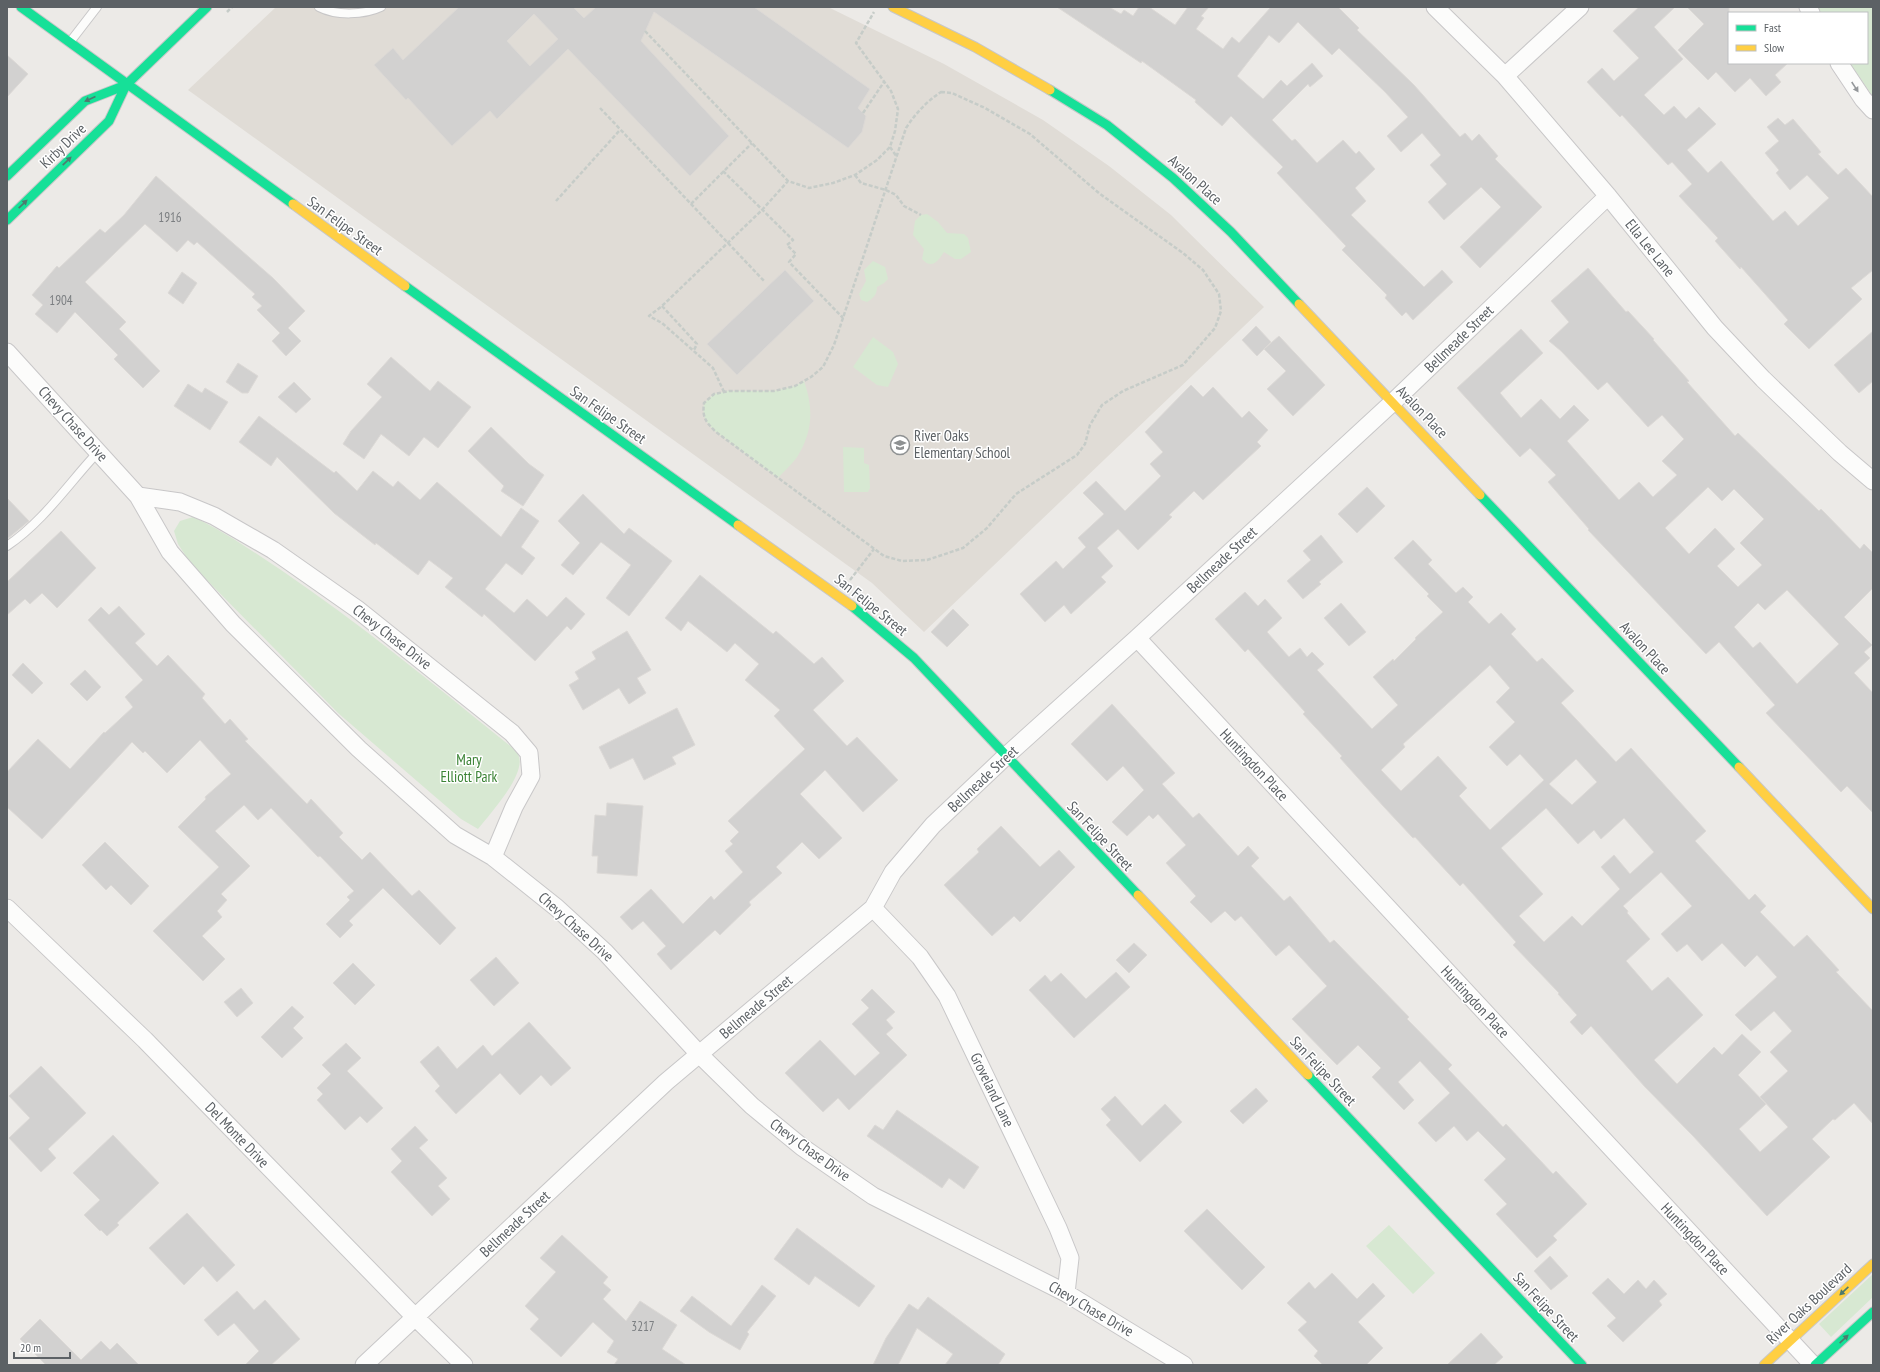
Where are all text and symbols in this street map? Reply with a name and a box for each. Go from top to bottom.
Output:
legend [1728,12,1868,64]
text: Fast [1764,20,1782,35]
text: Slow [1764,40,1785,55]
one-way arrow [1852,81,1859,93]
one-way arrow [84,96,96,102]
street label: Kirby Drive [36,119,90,172]
street label: Avalon Place [1165,151,1226,209]
one-way arrow [62,157,72,166]
street label: San Felipe Street [304,192,387,259]
one-way arrow [18,199,28,209]
house number: 1916 [158,209,182,226]
street label: Ella Lee Lane [1621,215,1679,280]
house number: 1904 [49,292,73,309]
street label: Bellmeade Street [1420,301,1497,376]
street label: San Felipe Street [567,381,650,448]
street label: Avalon Place [1393,381,1452,442]
street label: Chevy Chase Drive [35,382,112,465]
place label: River Oaks Elementary School [914,426,1011,462]
school or university icon: River Oaks Elementary School [889,434,911,456]
street label: Bellmeade Street [1183,522,1261,597]
street label: San Felipe Street [831,569,912,640]
street label: Chevy Chase Drive [349,600,436,673]
street label: Avalon Place [1616,617,1675,678]
street label: Huntingdon Place [1216,725,1293,805]
street label: Bellmeade Street [944,741,1022,816]
park label: Mary Elliott Park [441,750,498,786]
street label: San Felipe Street [1063,797,1137,874]
street label: Chevy Chase Drive [535,888,618,965]
street label: Huntingdon Place [1437,962,1514,1042]
street label: Bellmeade Street [715,971,796,1043]
street label: San Felipe Street [1286,1032,1360,1109]
street label: Groveland Lane [966,1049,1019,1130]
street label: Del Monte Drive [201,1098,273,1171]
street label: Chevy Chase Drive [766,1114,854,1185]
street label: Bellmeade Street [476,1186,554,1261]
street label: Huntingdon Place [1657,1199,1734,1279]
street label: River Oaks Boulevard [1762,1259,1855,1348]
street label: San Felipe Street [1509,1268,1583,1345]
street label: Chevy Chase Drive [1045,1277,1137,1341]
one-way arrow [1839,1286,1850,1295]
house number: 3217 [631,1318,655,1335]
scale bar [14,1334,70,1360]
one-way arrow [1839,1334,1849,1343]
text: 20 m [20,1340,41,1355]

